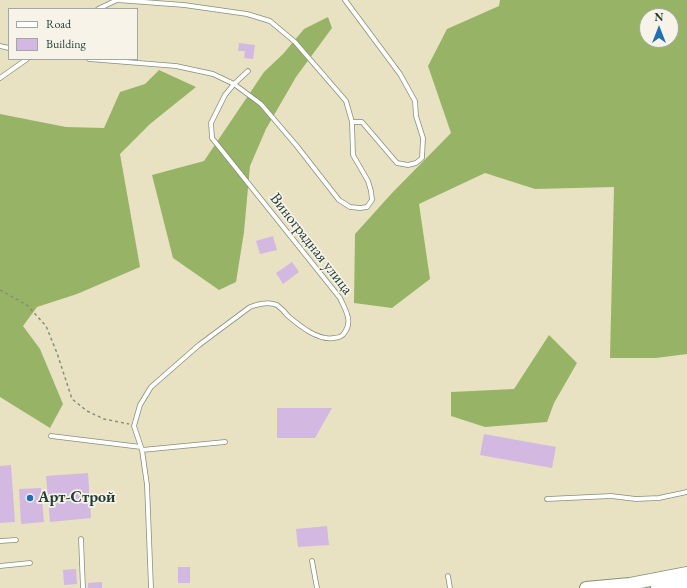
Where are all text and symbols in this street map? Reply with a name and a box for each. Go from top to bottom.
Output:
legend [8,8,138,60]
north arrow [639,8,679,48]
text: N [655,10,663,24]
text: Road [46,16,71,32]
text: Building [46,36,86,52]
street label: Виноградная улица [265,189,357,299]
place label: Арт-Строй [38,488,115,508]
marker: Арт-Строй [25,493,35,503]

